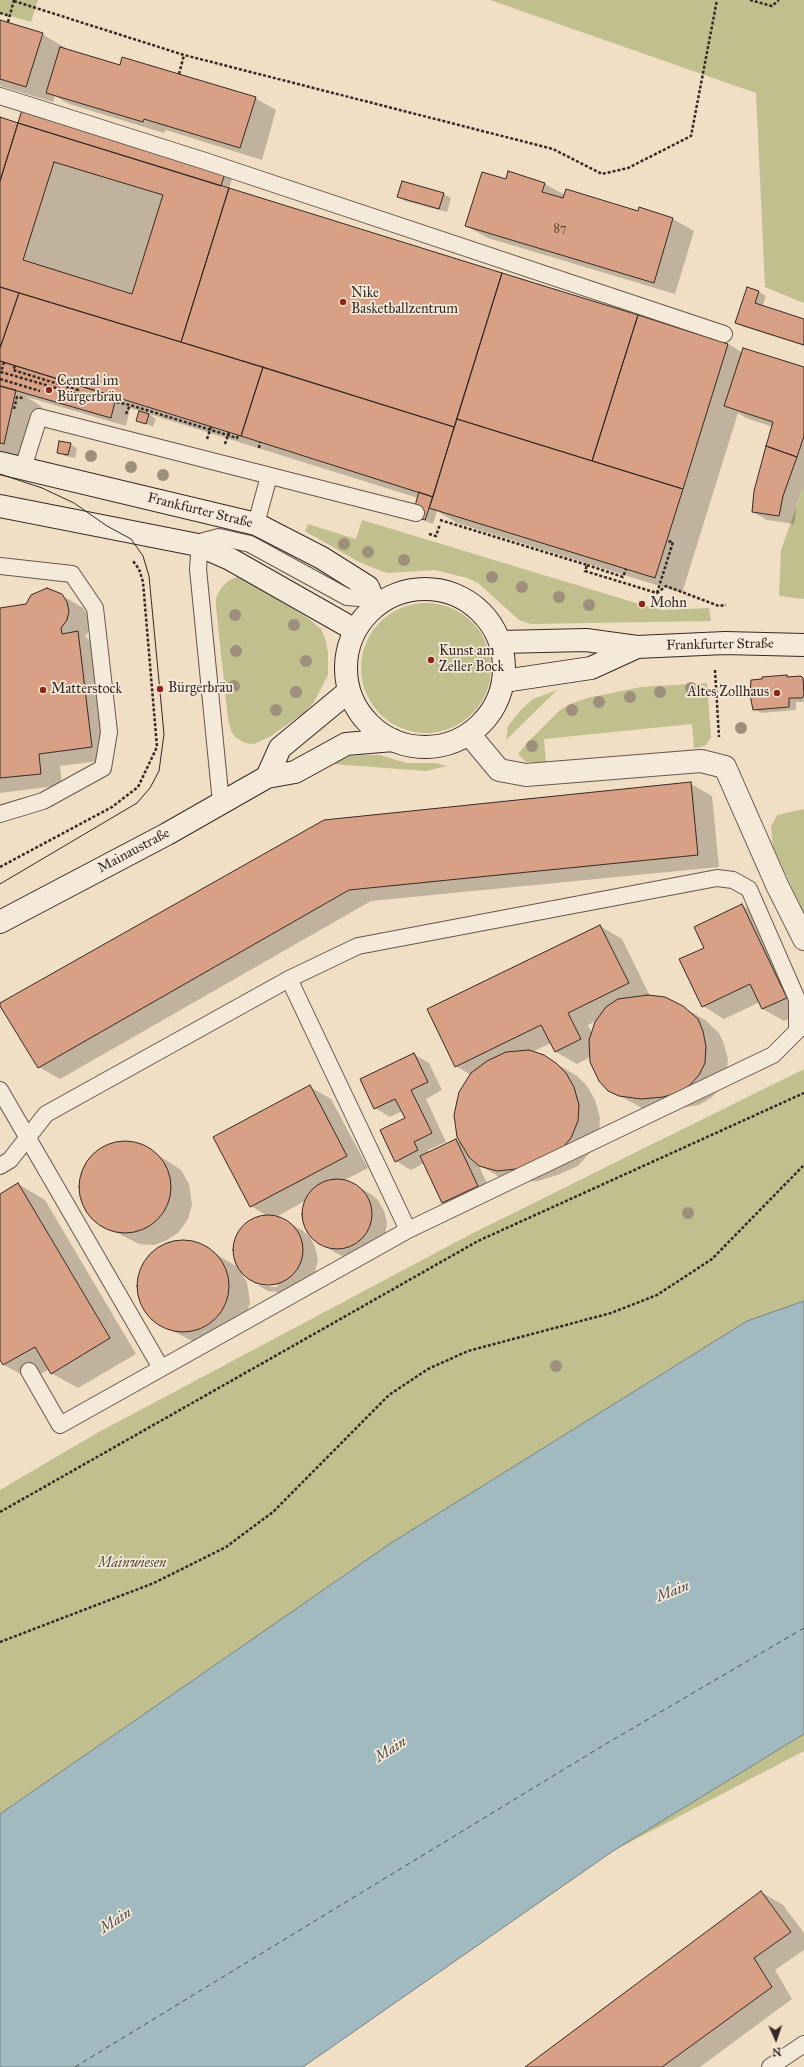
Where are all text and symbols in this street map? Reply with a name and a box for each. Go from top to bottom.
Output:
house number: 87 [554,222,566,236]
place label: Nike Basketballzentrum [351,286,458,318]
marker: Nike Basketballzentrum [338,297,348,307]
place label: Central im Bürgerbräu [57,374,122,406]
marker: Central im Bürgerbräu [44,385,54,395]
street label: Frankfurter Straße [146,490,254,532]
place label: Mohn [650,596,687,612]
marker: Mohn [637,599,647,609]
street label: Frankfurter Straße [666,636,774,654]
place label: Kunst am Zeller Bock [439,644,504,676]
marker: Kunst am Zeller Bock [426,655,436,665]
place label: Bürgerbräu [168,681,233,697]
place label: Matterstock [51,682,122,698]
marker: Bürgerbräu [155,684,165,694]
marker: Matterstock [38,685,48,695]
place label: Altes Zollhaus [687,685,769,701]
marker: Altes Zollhaus [772,688,782,698]
street label: Mainaustraße [95,825,173,877]
park label: Mainwiesen [98,1556,166,1572]
water label: Main [654,1578,692,1606]
water label: Main [372,1733,410,1767]
water label: Main [97,1904,135,1938]
north arrow [756,2019,796,2059]
text: N [772,2045,782,2058]

